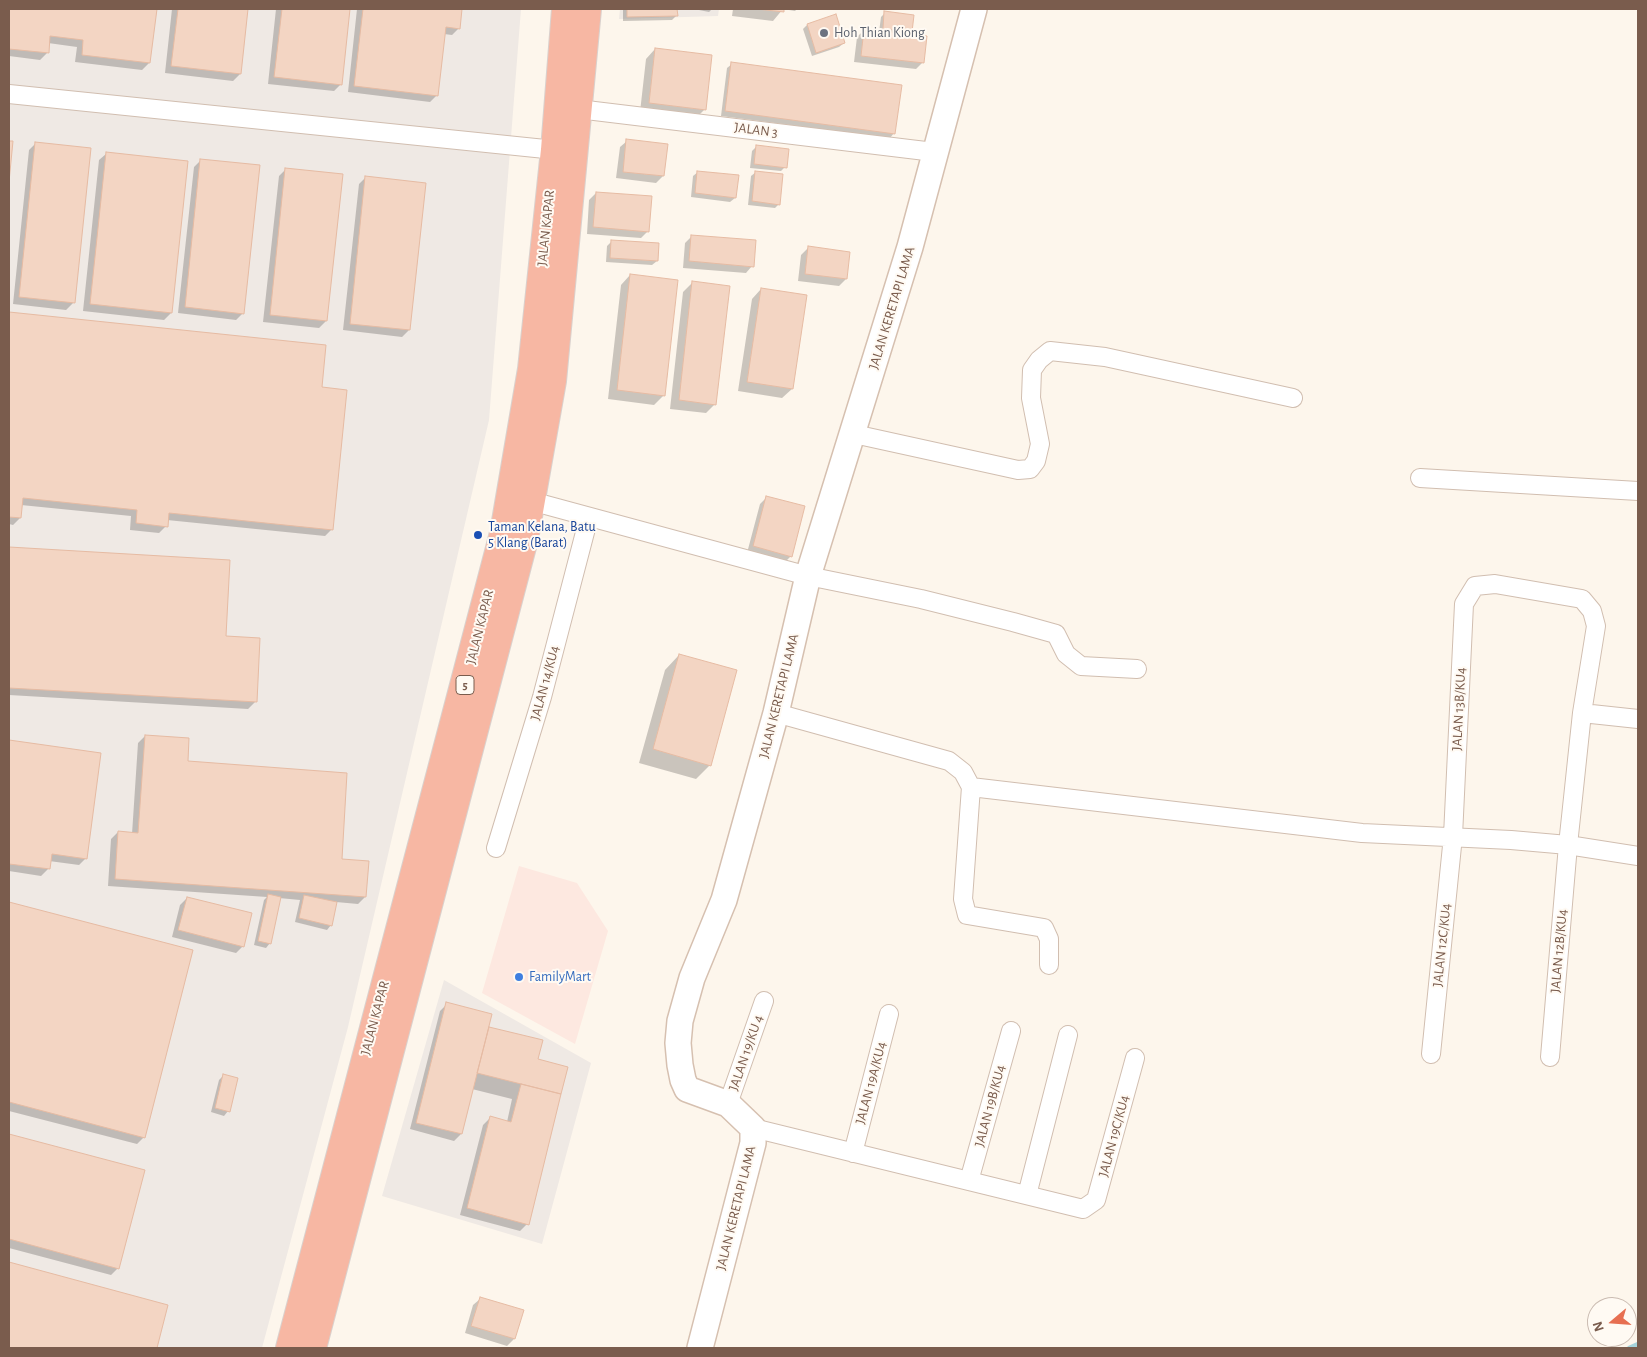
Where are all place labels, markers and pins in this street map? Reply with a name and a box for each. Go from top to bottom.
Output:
place label: Hoh Thian Kiong [834,25,925,41]
marker: Hoh Thian Kiong [818,27,830,39]
place label: Taman Kelana, Batu 5 Klang (Barat) [488,519,596,552]
marker: Taman Kelana, Batu 5 Klang (Barat) [472,529,484,541]
place label: FamilyMart [529,969,591,985]
marker: FamilyMart [513,971,525,983]

